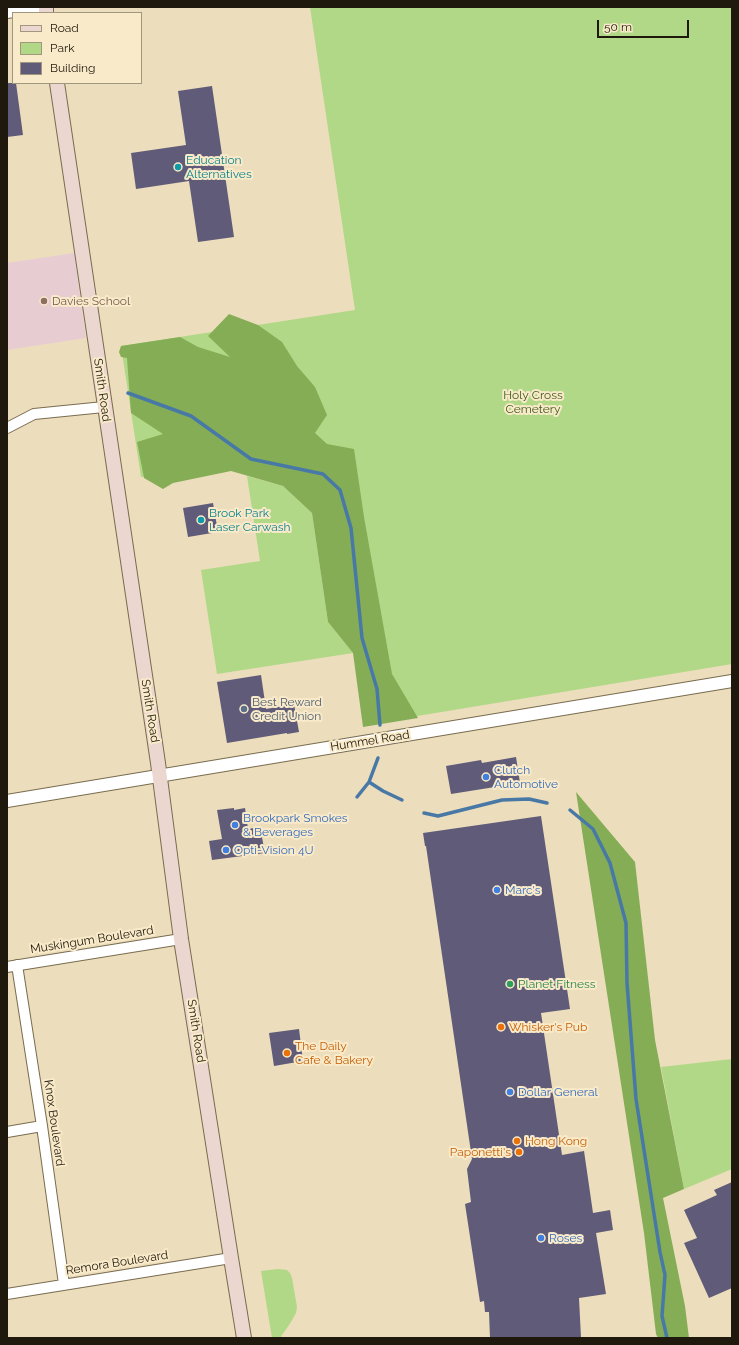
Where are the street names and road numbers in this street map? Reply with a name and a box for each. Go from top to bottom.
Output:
street label: Smith Road [90,357,114,423]
street label: Smith Road [138,678,162,744]
street label: Hummel Road [329,728,411,754]
street label: Muskingum Boulevard [29,923,155,957]
street label: Smith Road [184,998,208,1064]
street label: Knox Boulevard [41,1079,67,1167]
street label: Remora Boulevard [65,1248,169,1278]

